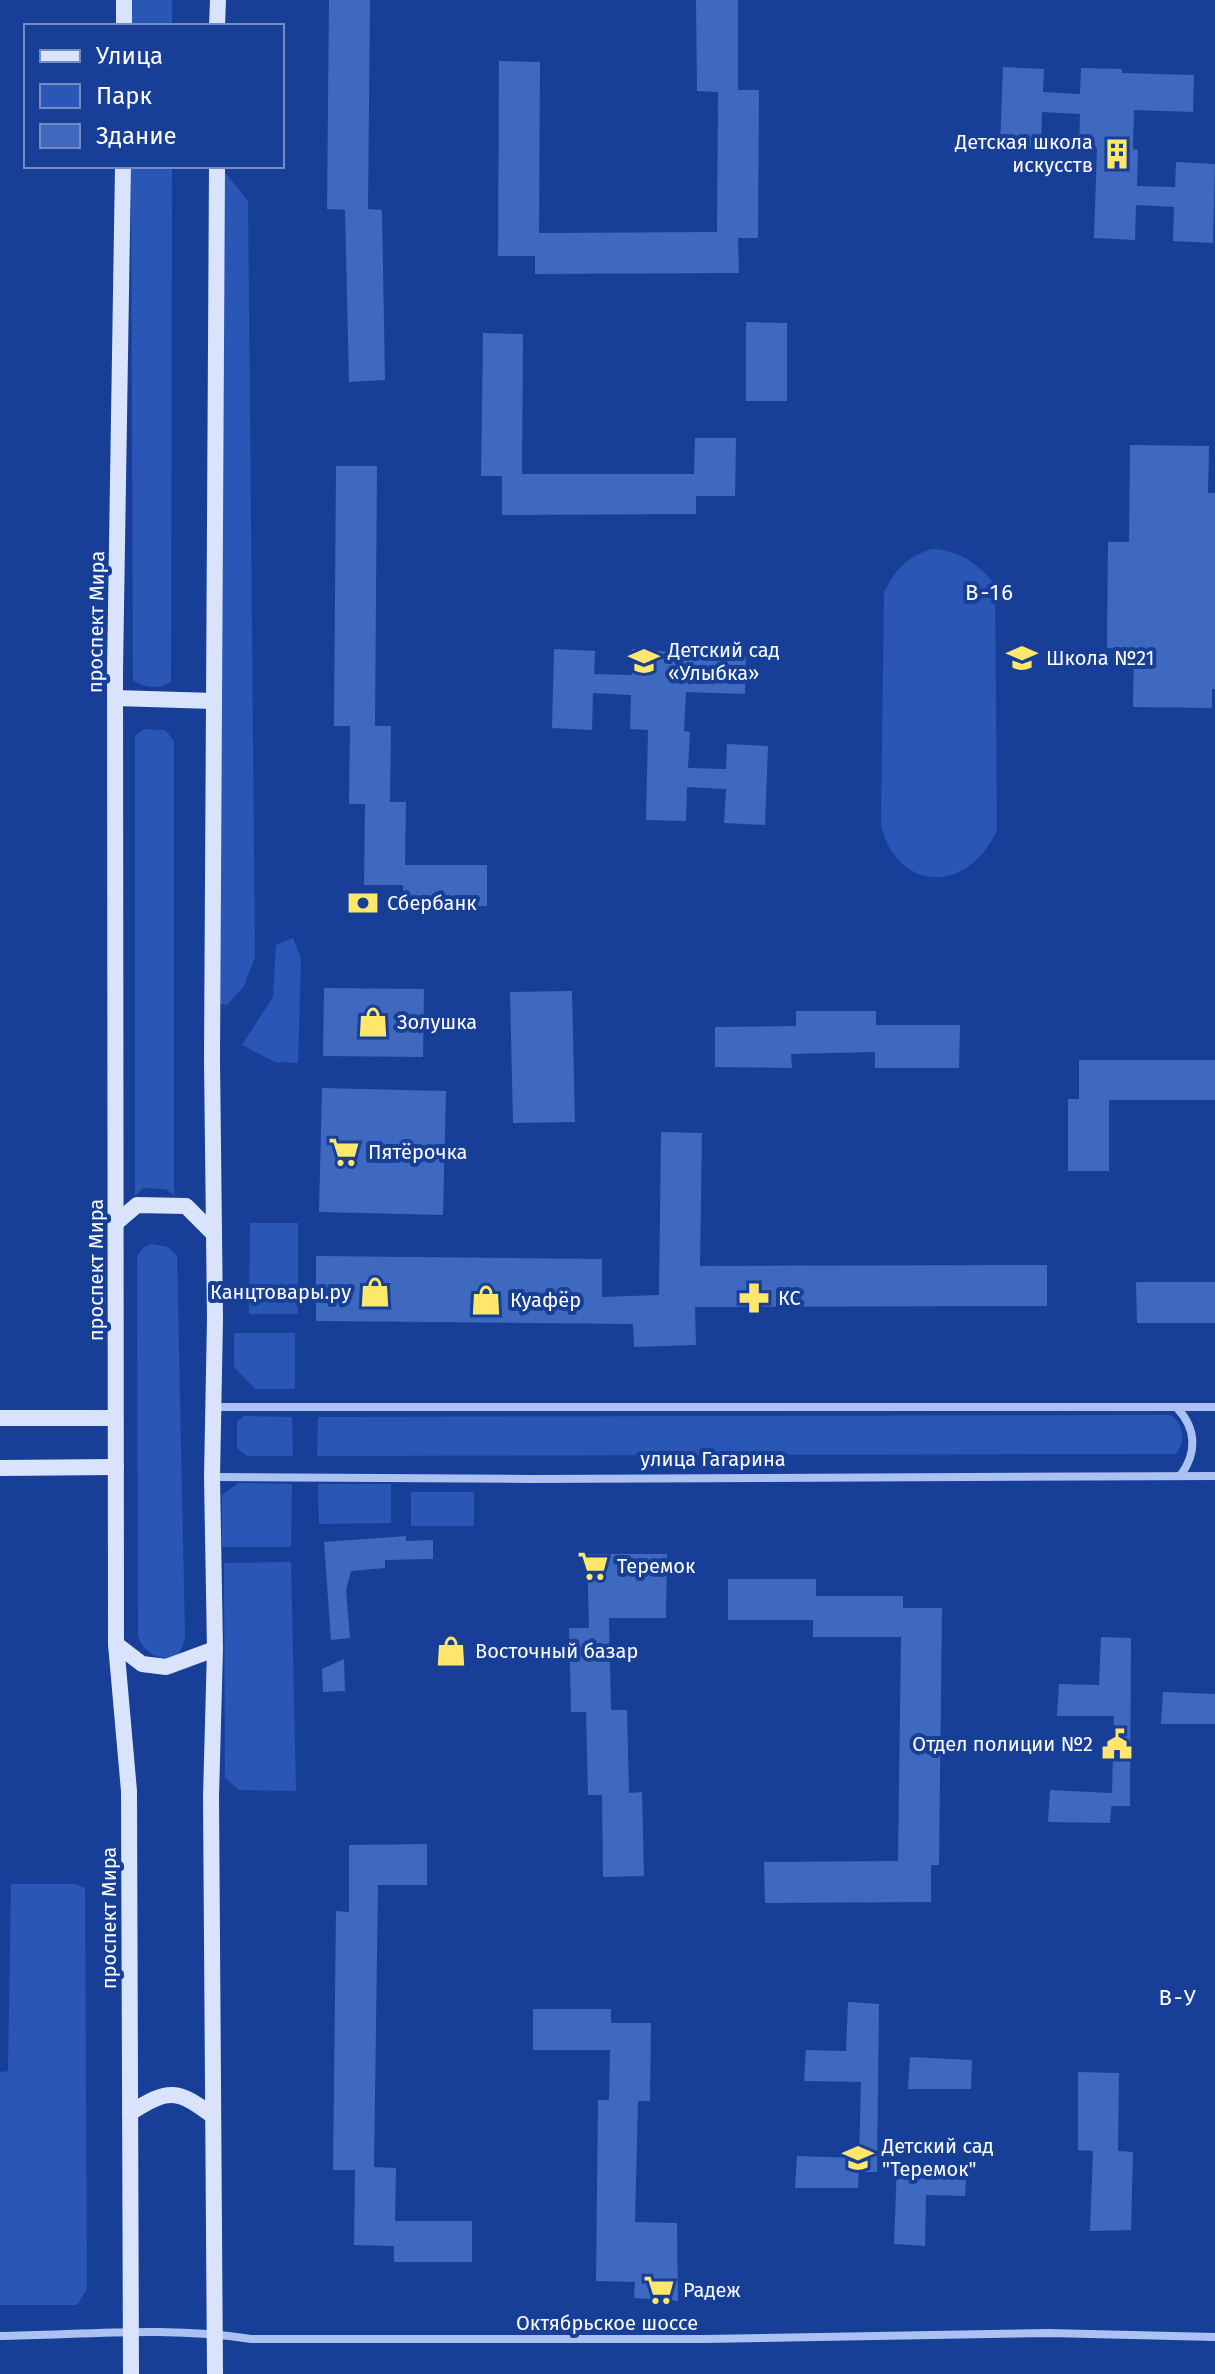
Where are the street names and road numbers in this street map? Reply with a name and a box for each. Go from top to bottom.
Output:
street label: проспект Мира [83,551,109,693]
street label: проспект Мира [84,1199,108,1341]
street label: улица Гагарина [640,1447,786,1471]
street label: проспект Мира [97,1847,121,1989]
street label: Октябрьское шоссе [516,2311,698,2335]

